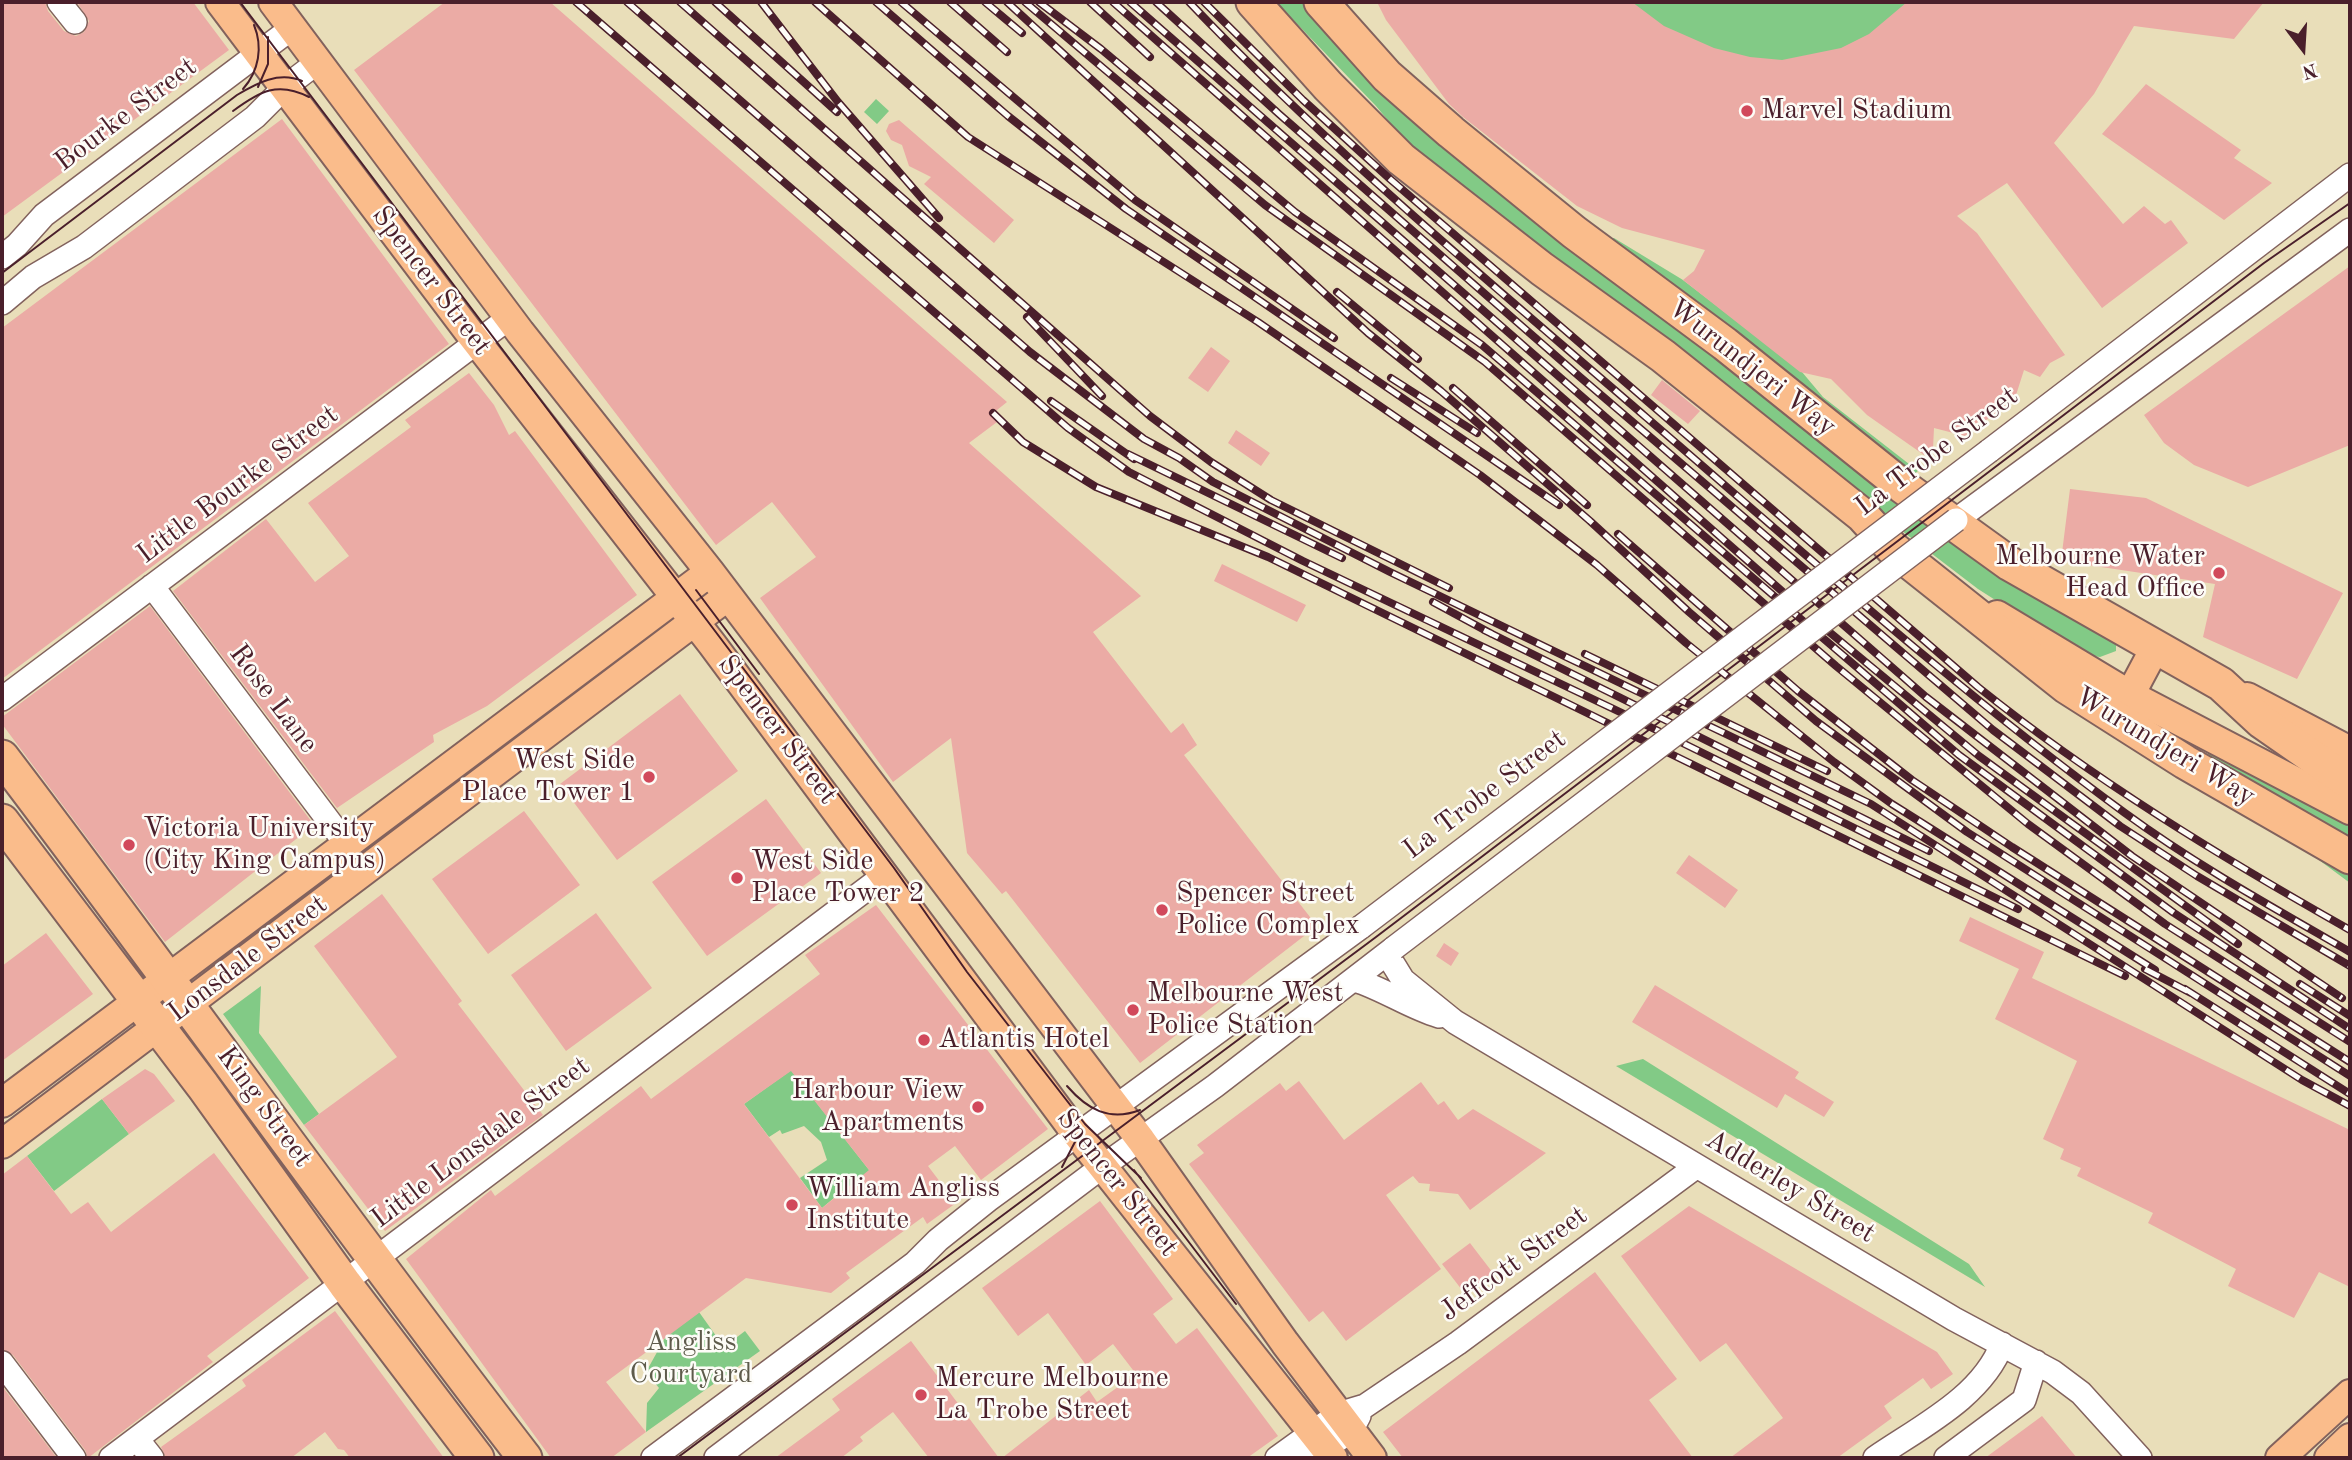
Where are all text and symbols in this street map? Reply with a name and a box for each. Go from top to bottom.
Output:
north arrow [2268,14,2338,84]
street label: Bourke Street [48,51,204,179]
text: N [2300,58,2319,81]
place label: Marvel Stadium [1761,94,1952,128]
marker: Marvel Stadium [1739,103,1755,119]
street label: Spencer Street [364,200,498,362]
street label: Wurundjeri Way [1661,292,1843,444]
street label: La Trobe Street [1849,380,2025,524]
street label: Little Bourke Street [131,398,345,572]
place label: Melbourne Water Head Office [1995,540,2205,606]
marker: Melbourne Water Head Office [2211,565,2227,581]
street label: Rose Lane [221,638,325,760]
street label: Spencer Street [710,649,844,811]
street label: Wurundjeri Way [2069,680,2261,814]
street label: La Trobe Street [1397,723,1573,867]
place label: West Side Place Tower 1 [461,744,635,810]
marker: West Side Place Tower 1 [641,769,657,785]
place label: Victoria University (City King Campus) [143,812,386,878]
marker: Victoria University (City King Campus) [121,837,137,853]
place label: West Side Place Tower 2 [751,845,925,911]
marker: West Side Place Tower 2 [729,870,745,886]
place label: Spencer Street Police Complex [1176,877,1360,943]
street label: Lonsdale Street [162,888,334,1030]
marker: Spencer Street Police Complex [1154,902,1170,918]
place label: Melbourne West Police Station [1147,977,1343,1043]
marker: Melbourne West Police Station [1125,1002,1141,1018]
place label: Atlantis Hotel [938,1023,1109,1057]
marker: Atlantis Hotel [916,1032,932,1048]
street label: King Street [209,1040,319,1174]
street label: Little Lonsdale Street [365,1050,597,1236]
place label: Harbour View Apartments [792,1074,964,1140]
marker: Harbour View Apartments [970,1099,986,1115]
street label: Spencer Street [1049,1102,1185,1264]
street label: Adderley Street [1699,1123,1881,1251]
place label: William Angliss Institute [806,1172,1000,1238]
marker: William Angliss Institute [784,1197,800,1213]
street label: Jeffcott Street [1434,1199,1594,1329]
park label: Angliss Courtyard [630,1326,752,1392]
place label: Mercure Melbourne La Trobe Street [935,1362,1169,1428]
marker: Mercure Melbourne La Trobe Street [913,1387,929,1403]

